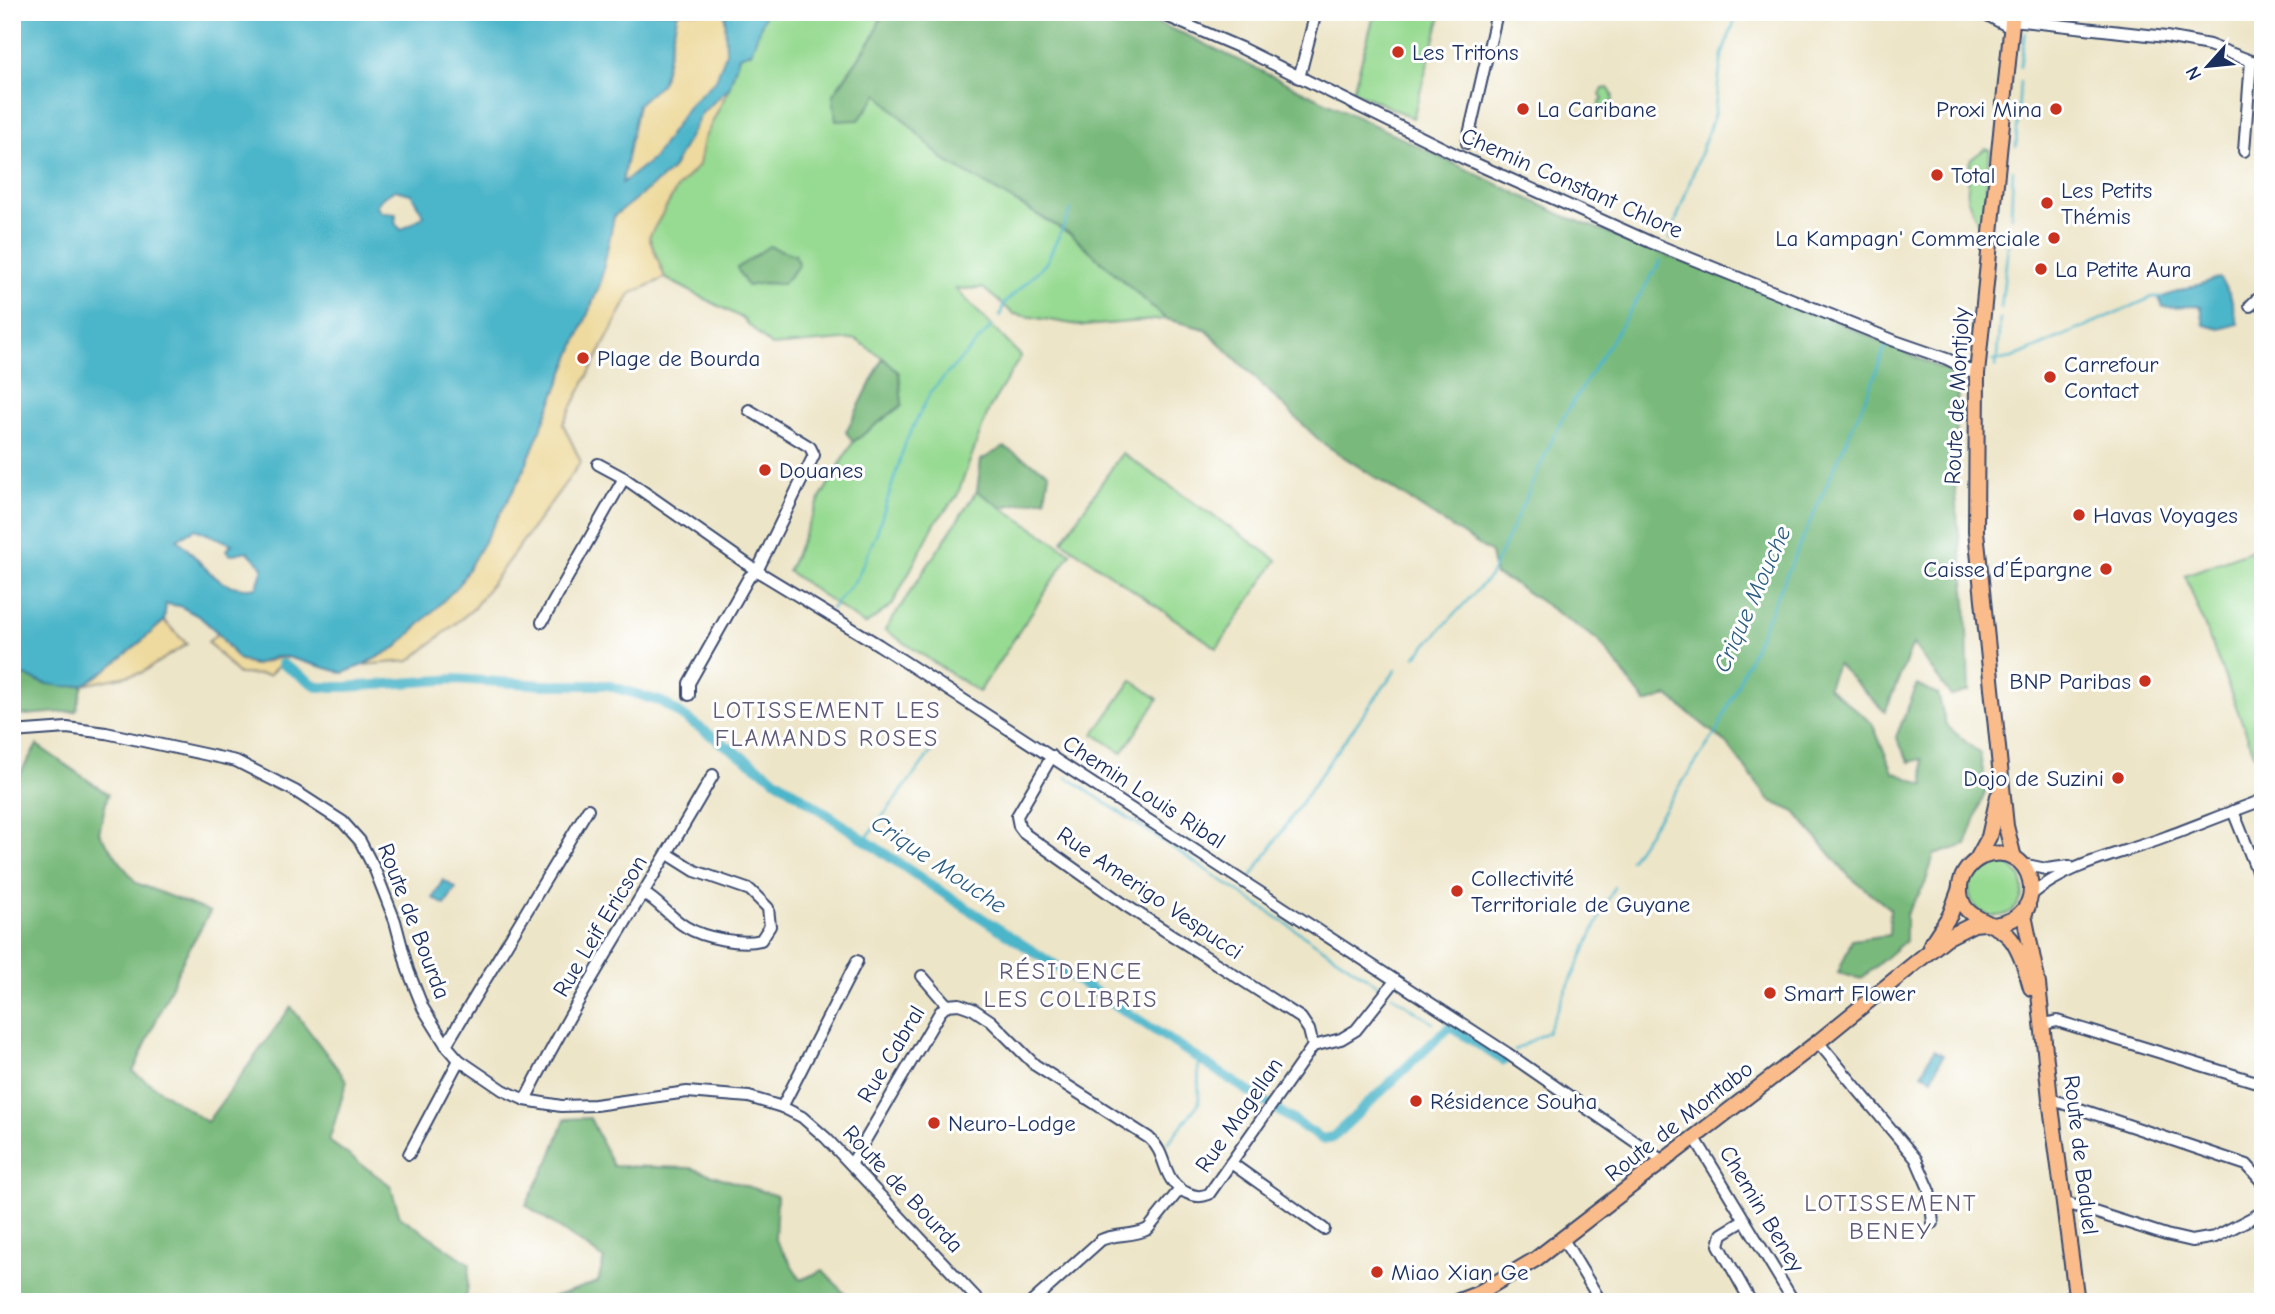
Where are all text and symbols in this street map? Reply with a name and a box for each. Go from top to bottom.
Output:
north arrow [2174,32,2244,102]
place label: Les Tritons [1412,39,1519,66]
marker: Les Tritons [1390,44,1406,60]
text: N [2181,63,2206,84]
place label: La Caribane [1537,96,1656,123]
place label: Proxi Mina [1936,96,2042,123]
marker: La Caribane [1515,101,1531,117]
marker: Proxi Mina [2048,101,2064,117]
street label: Chemin Constant Chlore [1457,122,1687,244]
place label: Total [1951,162,1996,189]
marker: Total [1929,167,1945,183]
place label: Les Petits Thémis [2061,177,2152,230]
marker: Les Petits Thémis [2039,195,2055,211]
place label: La Kampagn' Commerciale [1775,225,2040,252]
marker: La Kampagn' Commerciale [2046,230,2062,246]
place label: La Petite Aura [2055,256,2192,283]
marker: La Petite Aura [2033,261,2049,277]
street label: Route de Montjoly [1939,306,1975,485]
place label: Plage de Bourda [597,345,760,372]
marker: Plage de Bourda [575,350,591,366]
place label: Carrefour Contact [2064,351,2159,404]
marker: Carrefour Contact [2042,369,2058,385]
place label: Douanes [779,457,863,484]
marker: Douanes [757,462,773,478]
place label: Havas Voyages [2093,502,2238,529]
marker: Havas Voyages [2071,507,2087,523]
water label: Crique Mouche [1707,522,1797,676]
place label: Caisse d’Épargne [1923,556,2092,583]
marker: Caisse d’Épargne [2098,561,2114,577]
place label: BNP Paribas [2009,668,2131,695]
marker: BNP Paribas [2137,673,2153,689]
district label: LOTISSEMENT LES FLAMANDS ROSES [712,696,942,752]
street label: Chemin Louis Ribal [1058,729,1230,855]
place label: Dojo de Suzini [1963,765,2104,792]
marker: Dojo de Suzini [2110,770,2126,786]
water label: Crique Mouche [866,809,1012,919]
street label: Rue Amerigo Vespucci [1052,821,1248,965]
street label: Route de Bourda [372,839,456,1003]
street label: Rue Leif Ericson [547,850,653,1002]
place label: Collectivité Territoriale de Guyane [1471,865,1690,918]
marker: Collectivité Territoriale de Guyane [1449,883,1465,899]
district label: RÉSIDENCE LES COLIBRIS [983,957,1159,1013]
place label: Smart Flower [1784,980,1916,1007]
marker: Smart Flower [1762,985,1778,1001]
street label: Rue Cabral [851,1001,931,1107]
street label: Rue Magellan [1189,1052,1289,1178]
street label: Route de Montabo [1600,1055,1758,1187]
street label: Route de Baduel [2058,1074,2104,1236]
place label: Résidence Souha [1430,1088,1597,1115]
marker: Résidence Souha [1408,1093,1424,1109]
place label: Neuro-Lodge [948,1110,1076,1137]
marker: Neuro-Lodge [926,1115,942,1131]
street label: Route de Bourda [837,1120,969,1258]
street label: Chemin Beney [1714,1141,1811,1278]
district label: LOTISSEMENT BENEY [1804,1189,1978,1245]
place label: Miao Xian Ge [1391,1259,1528,1286]
marker: Miao Xian Ge [1369,1264,1385,1280]

